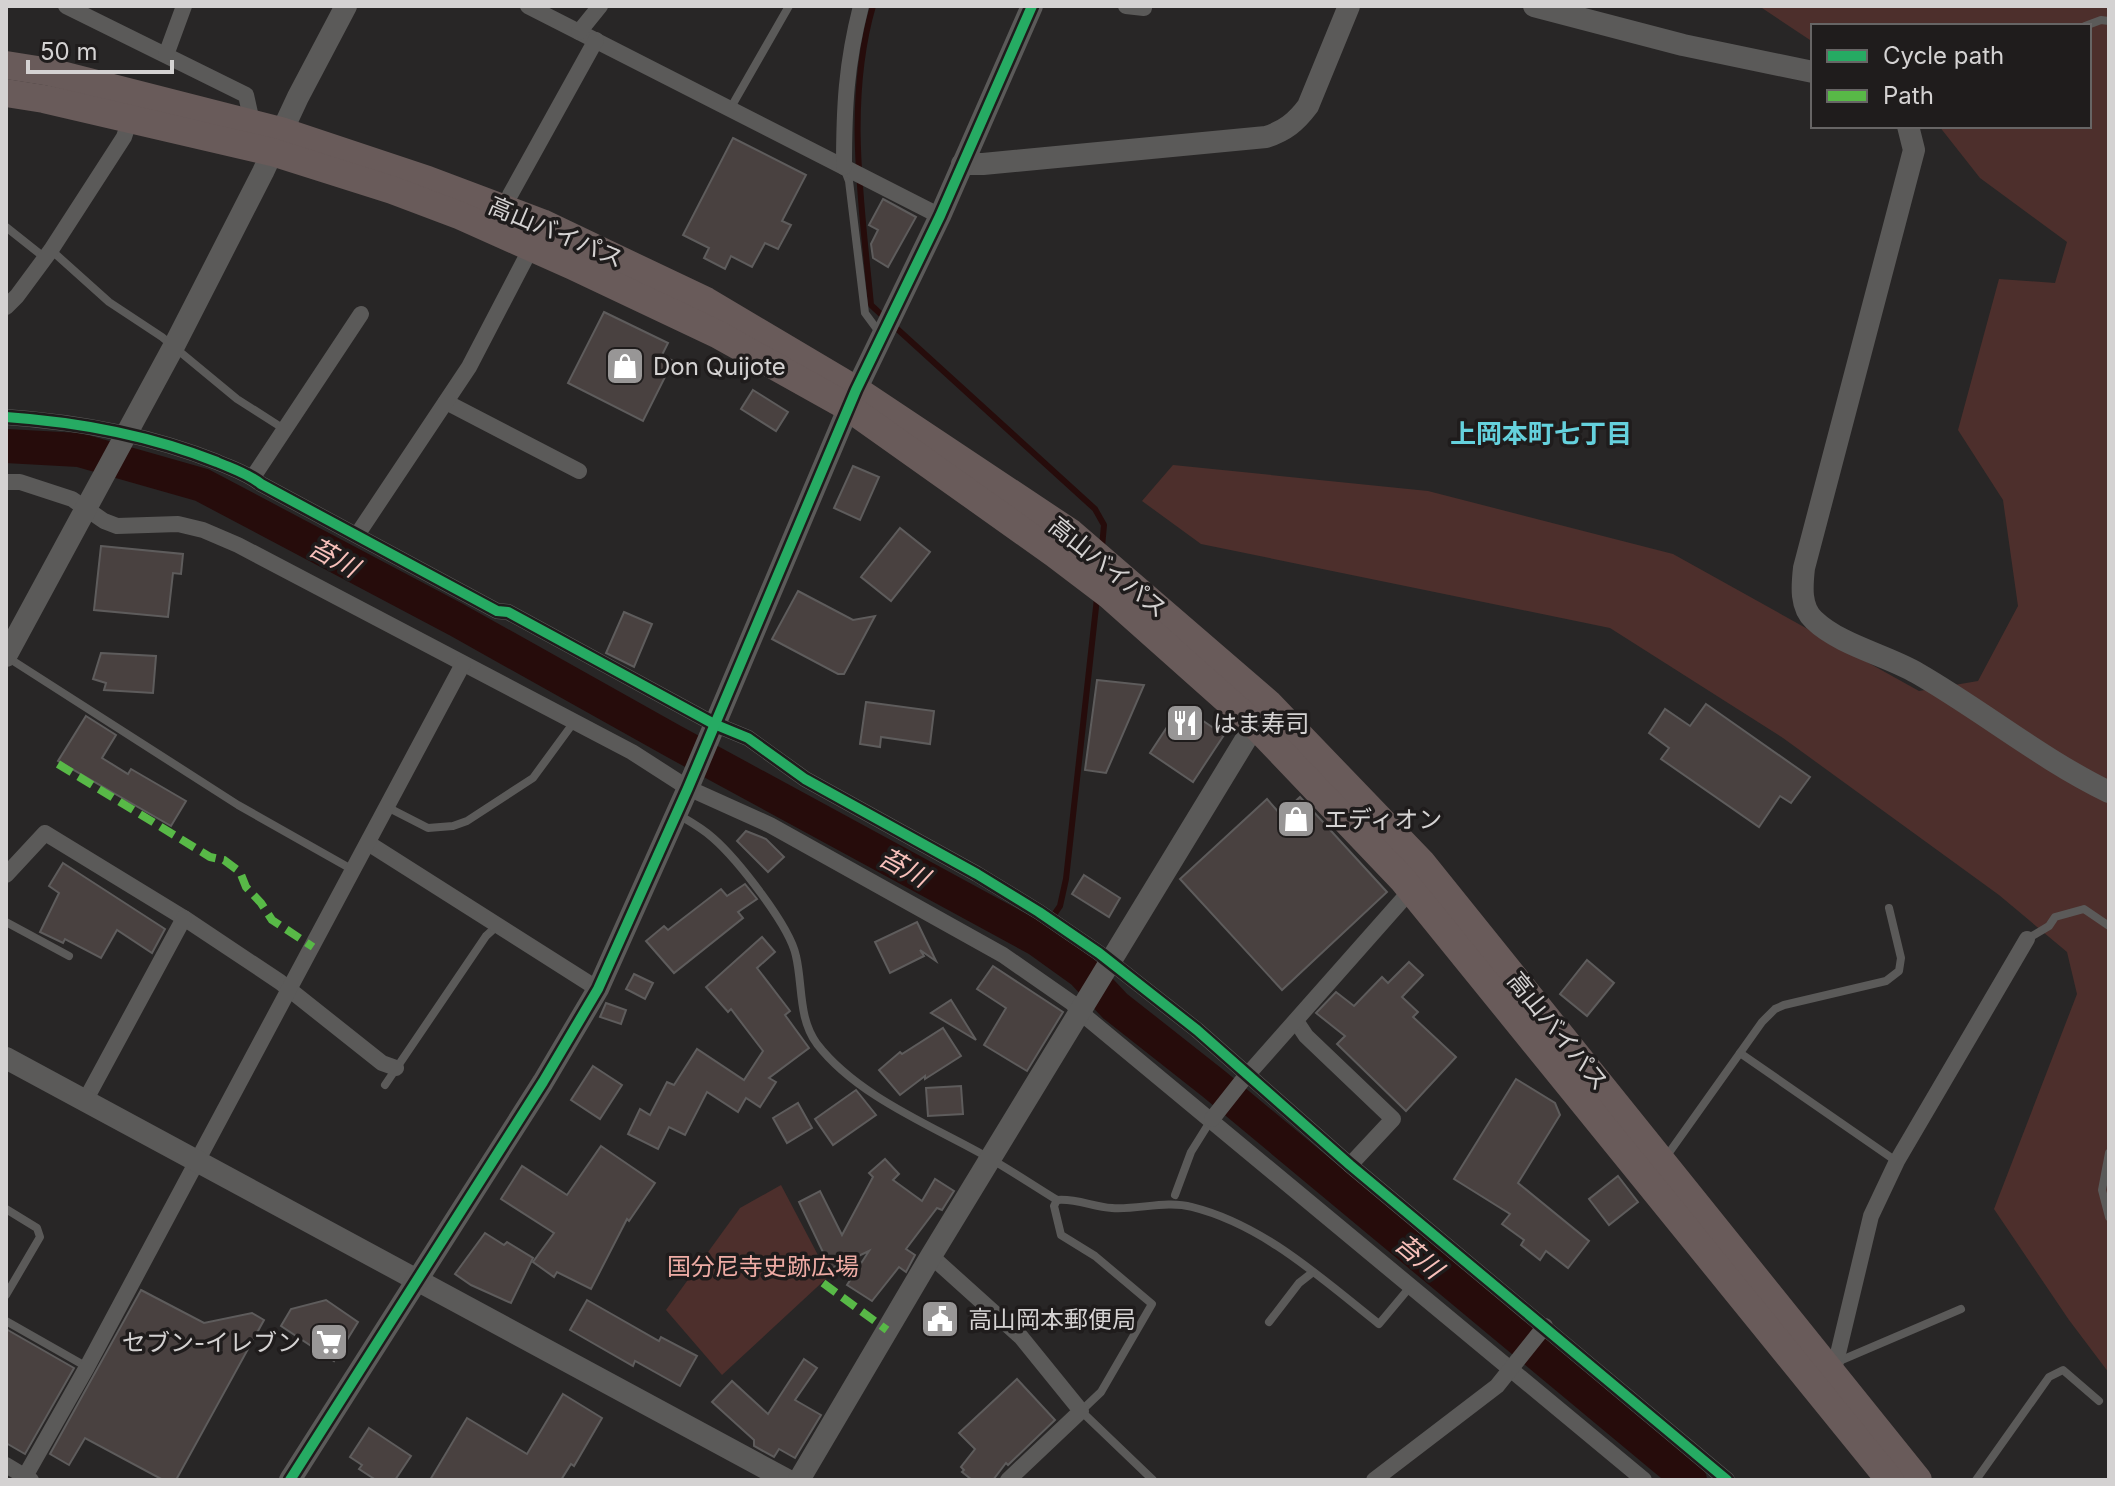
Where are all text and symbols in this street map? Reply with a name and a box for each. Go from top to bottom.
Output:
scale bar [28,24,172,74]
legend [1811,24,2091,128]
text: 50 m [40,37,98,66]
text: Cycle path [1883,41,2004,70]
text: Path [1883,81,1934,110]
street label: 高山バイパス [484,191,628,273]
shop icon: Don Quijote [604,345,646,387]
place label: Don Quijote [653,352,786,381]
district label: 上岡本町七丁目 [1450,418,1632,449]
street label: 高山バイパス [1043,511,1173,623]
water label: 苔川 [304,531,367,585]
restaurant icon: はま寿司 [1164,702,1206,744]
place label: はま寿司 [1213,709,1309,738]
shop icon: エディオン [1275,798,1317,840]
place label: エディオン [1324,805,1442,834]
water label: 苔川 [874,841,937,895]
street label: 高山バイパス [1502,966,1614,1096]
water label: 苔川 [1389,1227,1451,1287]
park label: 国分尼寺史跡広場 [667,1252,859,1281]
public building icon: 高山岡本郵便局 [919,1298,961,1340]
place label: 高山岡本郵便局 [968,1305,1136,1334]
supermarket icon: セブン-イレブン [308,1321,350,1363]
place label: セブン-イレブン [122,1328,301,1357]

